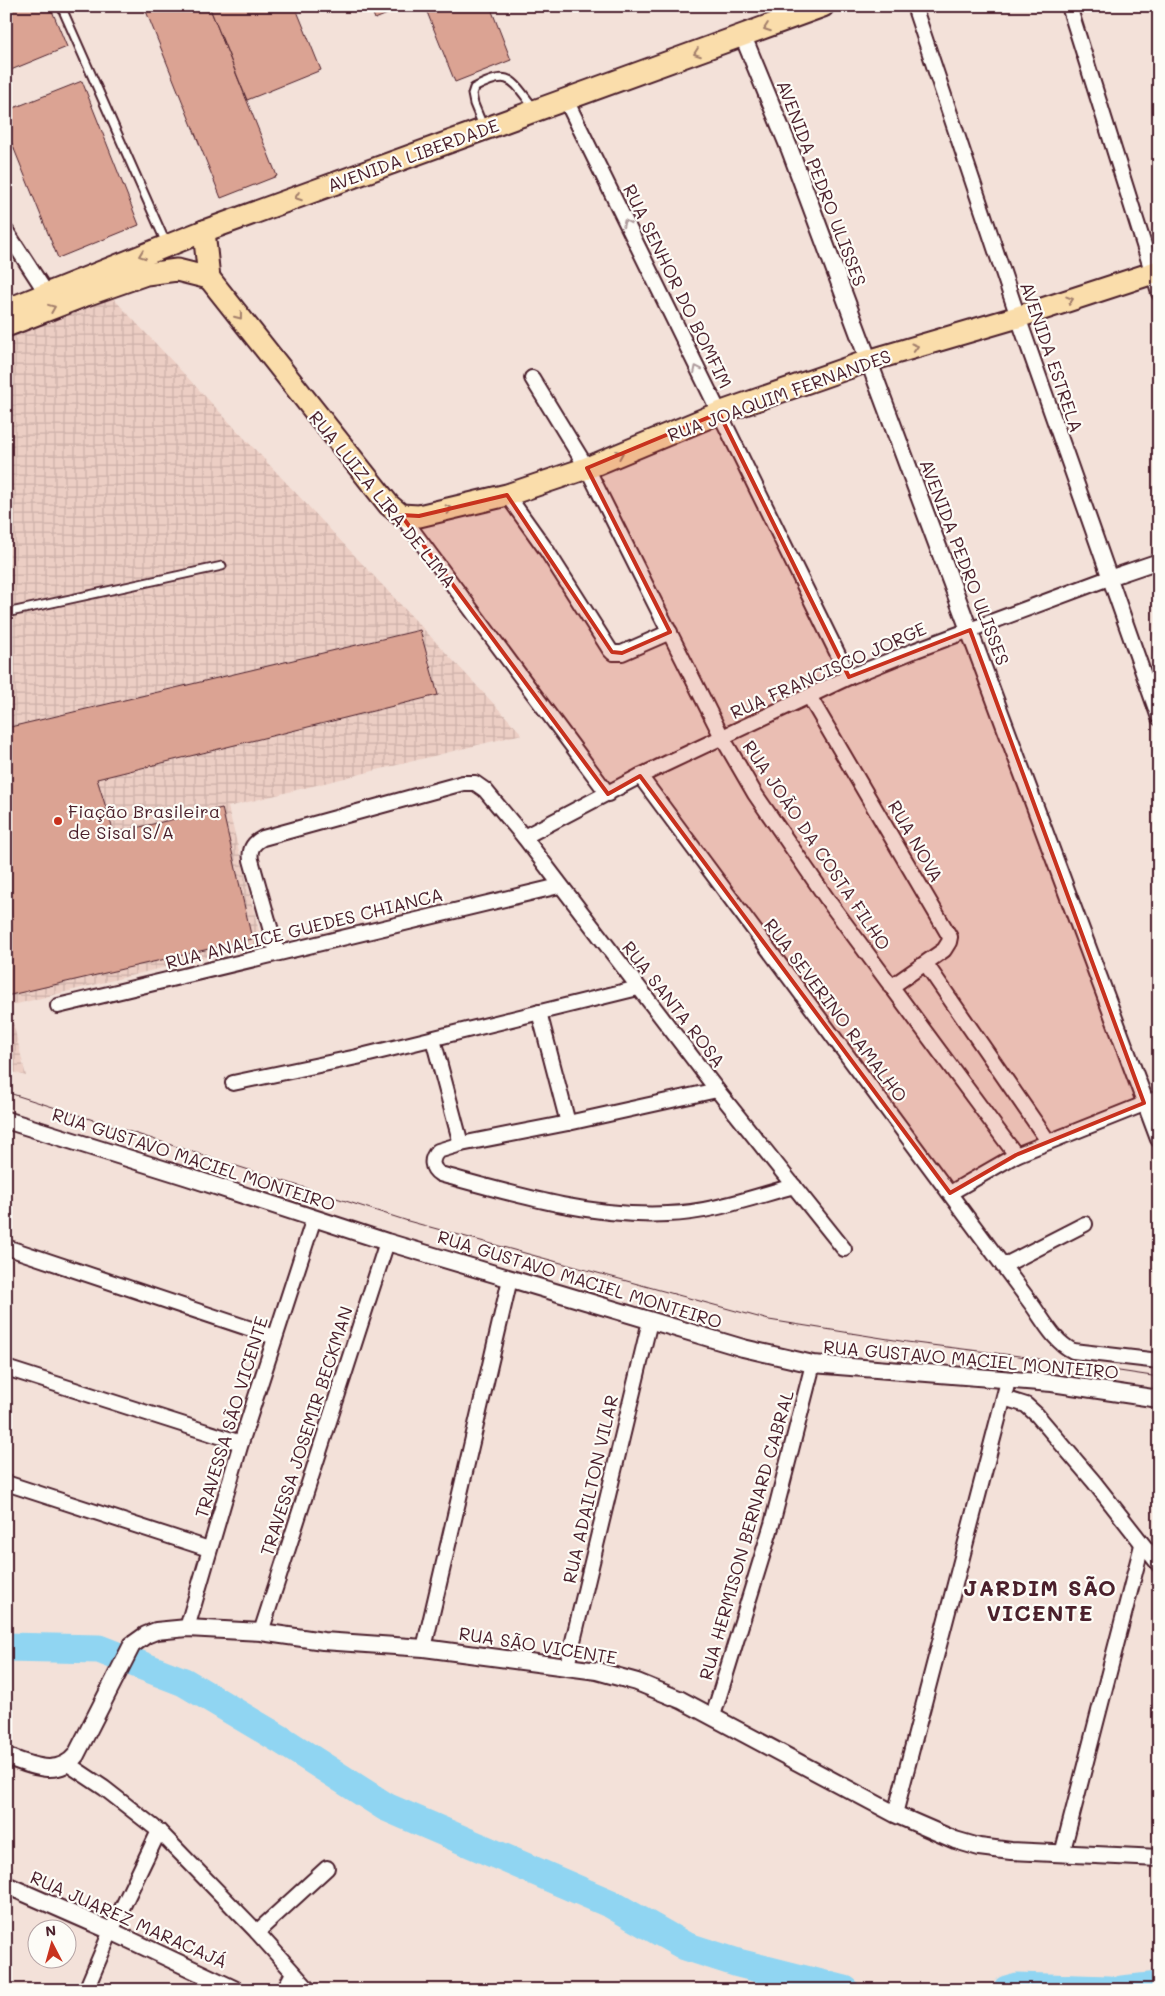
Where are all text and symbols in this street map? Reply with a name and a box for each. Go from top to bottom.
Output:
one-way arrow [763,22,772,32]
one-way arrow [694,47,702,57]
street label: AVENIDA PEDRO ULISSES [772,77,872,289]
street label: AVENIDA LIBERDADE [324,113,502,197]
street label: RUA SENHOR DO BOMFIM [618,180,738,392]
one-way arrow [294,191,302,201]
one-way arrow [622,219,632,228]
one-way arrow [139,249,147,259]
street label: AVENIDA ESTRELA [1015,279,1089,435]
one-way arrow [1065,296,1074,306]
one-way arrow [47,304,55,314]
one-way arrow [233,310,242,320]
street label: RUA JOAQUIM FERNANDES [664,343,894,447]
one-way arrow [910,343,918,353]
one-way arrow [693,365,703,374]
street label: RUA LUIZA LIRA DE LIMA [304,406,462,592]
one-way arrow [615,450,624,461]
street label: AVENIDA PEDRO ULISSES [915,456,1015,668]
one-way arrow [444,504,453,515]
street label: RUA FRANCISCO JORGE [726,616,930,724]
street label: RUA JOÃO DA COSTA FILHO [738,735,896,955]
street label: RUA NOVA [883,796,949,886]
place label: Fiação Brasileira de Sisal S/A [68,799,220,844]
marker: Fiação Brasileira de Sisal S/A [52,815,64,827]
street label: RUA ANALICE GUEDES CHIANCA [163,882,445,974]
street label: RUA SEVERINO RAMALHO [759,913,913,1107]
street label: RUA SANTA ROSA [617,936,731,1072]
street label: RUA GUSTAVO MACIEL MONTEIRO [49,1102,339,1216]
street label: RUA GUSTAVO MACIEL MONTEIRO [435,1224,725,1334]
street label: TRAVESSA JOSEMIR BECKMAN [254,1303,358,1559]
street label: TRAVESSA SÃO VICENTE [189,1313,273,1521]
street label: RUA GUSTAVO MACIEL MONTEIRO [822,1334,1120,1384]
street label: RUA HERMISON BERNARD CABRAL [693,1387,799,1683]
street label: RUA ADAILTON VILAR [557,1392,623,1586]
district label: JARDIM SÃO VICENTE [963,1573,1117,1627]
street label: RUA SÃO VICENTE [457,1621,619,1669]
street label: RUA JUAREZ MARACAJÁ [27,1865,231,1973]
north arrow [28,1918,78,1968]
text: N [44,1921,57,1941]

